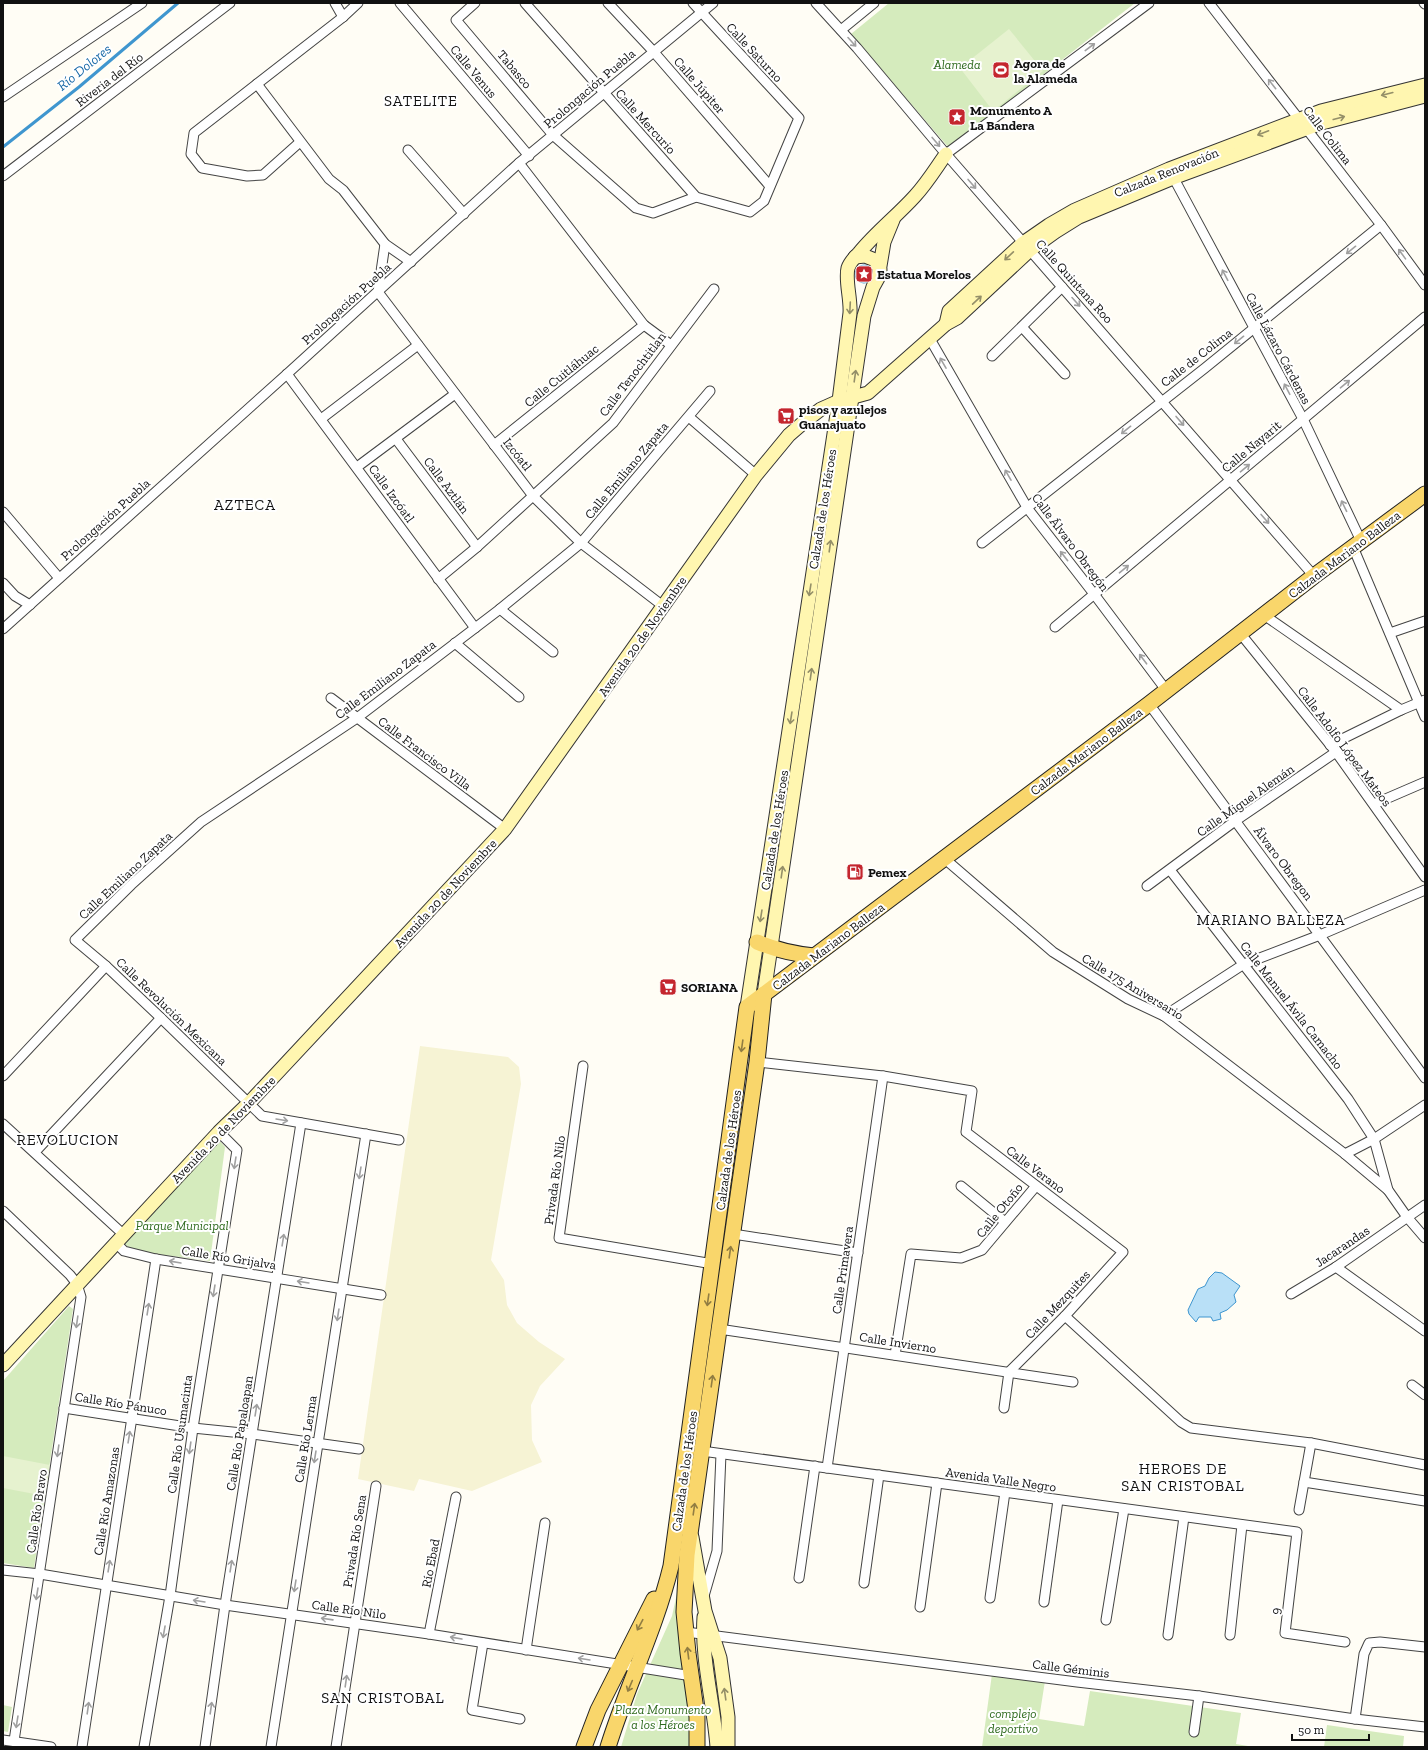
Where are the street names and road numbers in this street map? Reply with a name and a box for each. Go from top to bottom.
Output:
street label: Calle Saturno [723,20,786,85]
street label: Calle Venus [447,42,500,101]
street label: Prolongación Puebla [541,45,639,131]
street label: Tabasco [494,47,535,92]
street label: Riveria del Río [73,49,146,110]
street label: Calle Júpiter [671,54,728,117]
street label: Calle Mercurio [612,86,679,157]
street label: Calle Colima [1300,103,1356,168]
street label: Calzada Renovación [1112,144,1221,200]
street label: Calle Quintana Roo [1033,236,1116,327]
street label: Prolongación Puebla [299,259,395,347]
street label: Calle Lázaro Cárdenas [1243,290,1314,407]
street label: Calle de Colima [1158,324,1236,390]
street label: Calle Tenochtitlan [596,329,669,419]
street label: Calle Cuitláhuac [521,341,602,410]
street label: Calle Nayarit [1219,417,1284,476]
street label: Calle Emiliano Zapata [581,418,672,522]
street label: Izcóatl [500,435,535,474]
street label: Calzada de los Héroes [806,448,839,570]
street label: Calle Aztlán [421,454,473,517]
street label: Calle Izcóatl [366,461,418,526]
street label: Prolongación Puebla [58,475,154,563]
street label: Calle Álvaro Obregón [1029,490,1113,595]
street label: Calzada Mariano Balleza [1285,507,1404,601]
street label: Avenida 20 de Noviembre [595,573,690,699]
street label: Calle Emiliano Zapata [332,636,439,722]
street label: Calle Adolfo López Mateos [1295,683,1395,810]
street label: Calzada Mariano Balleza [1027,704,1146,798]
street label: Calle Francisco Villa [375,714,475,794]
street label: Calle Miguel Alemán [1194,761,1297,840]
street label: Calzada de los Héroes [758,769,791,891]
street label: Álvaro Obregon [1251,823,1317,904]
street label: Calle Emiliano Zapata [76,828,176,922]
street label: Avenida 20 de Noviembre [391,836,500,951]
street label: Calzada Mariano Balleza [769,899,888,993]
street label: Calle Manuel Ávila Camacho [1237,938,1346,1072]
street label: Calle 175 Aniversario [1079,950,1187,1023]
street label: Calle Revolución Mexicana [113,954,231,1069]
street label: Avenida 20 de Noviembre [168,1073,278,1186]
street label: Calzada de los Héroes [713,1089,744,1211]
street label: Privada Río Nilo [541,1134,568,1226]
street label: Calle Verano [1003,1142,1068,1197]
street label: Calle Otoño [973,1180,1026,1241]
street label: Jacarandas [1312,1223,1373,1270]
street label: Calle Primavera [829,1224,856,1315]
street label: Calle Río Grijalva [180,1243,278,1273]
street label: Calle Mezquites [1022,1267,1093,1342]
street label: Calle Invierno [858,1329,938,1356]
street label: Calle Río Usumacinta [164,1373,195,1494]
street label: Calle Río Papaloapan [223,1374,256,1492]
street label: Calle Río Pánuco [74,1389,168,1418]
street label: Calle Río Lerma [291,1394,320,1484]
street label: Calzada de los Héroes [669,1410,700,1532]
street label: Calle Río Amazonas [91,1445,123,1556]
street label: Avenida Valle Negro [944,1464,1058,1495]
street label: Calle Río Bravo [23,1468,50,1554]
street label: Privada Río Sena [340,1493,369,1589]
street label: Río Ebad [418,1537,443,1589]
street label: Calle Río Nilo [311,1597,387,1622]
street label: 9 [1268,1607,1283,1615]
street label: Calle Géminis [1032,1656,1111,1681]

